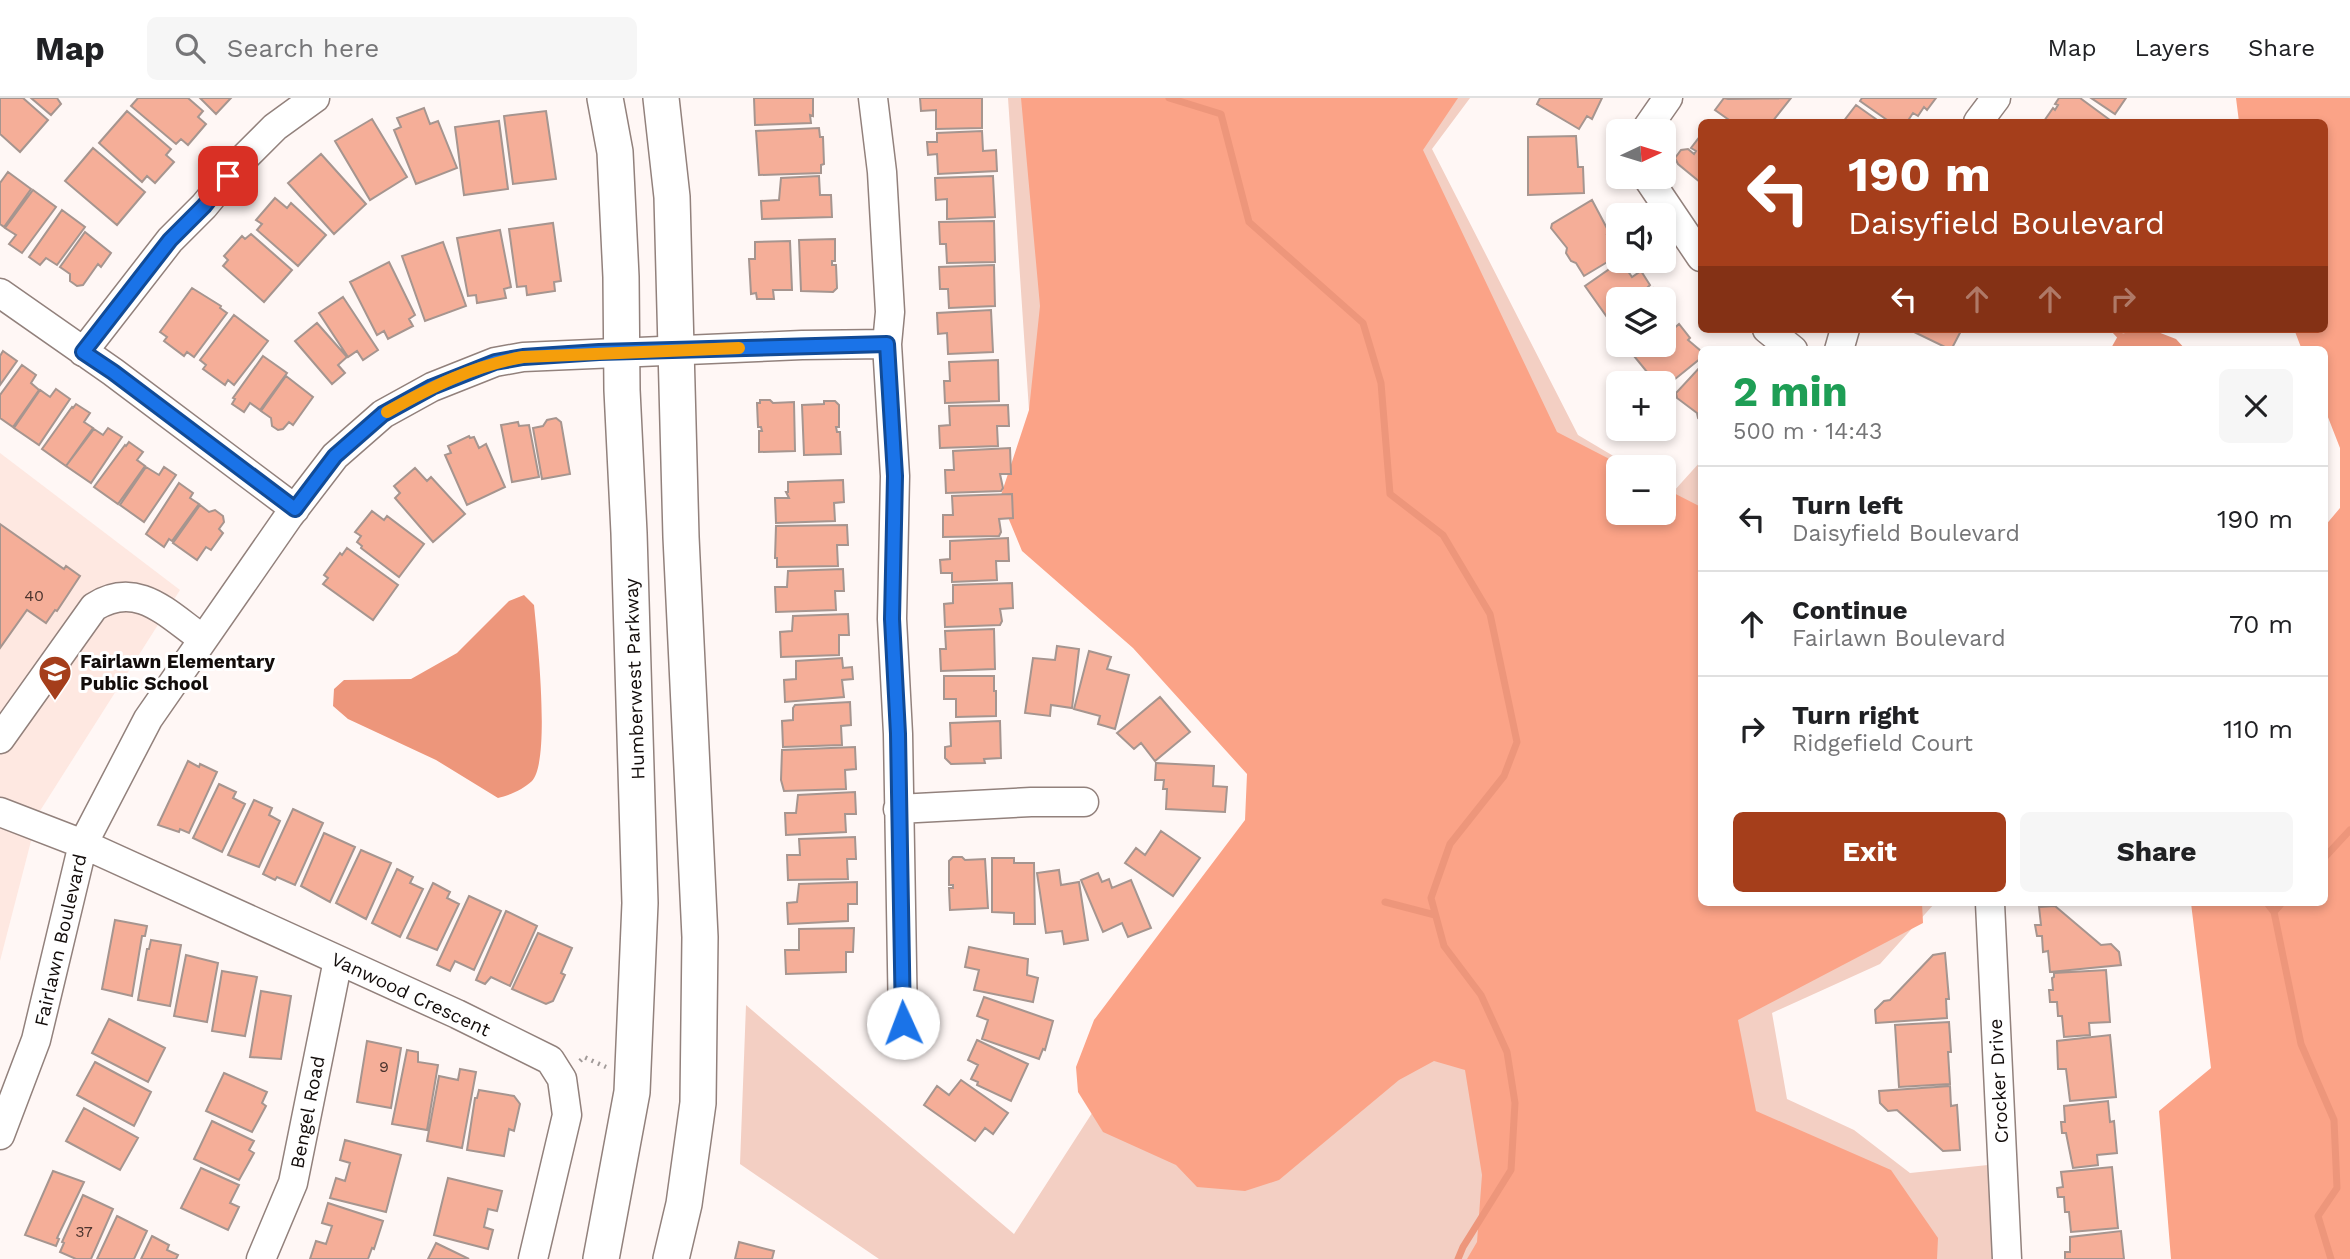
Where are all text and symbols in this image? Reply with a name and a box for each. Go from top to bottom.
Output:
search box [147,17,637,80]
text: Map [35,29,105,68]
icon: search [171,29,209,67]
text: Search here [227,33,379,63]
text: Map [2048,34,2096,62]
text: Layers [2134,34,2210,62]
text: Share [2248,34,2315,62]
north arrow [1606,119,1676,189]
map controls [1606,119,1676,525]
text: 190 m [1848,145,1991,203]
pin [198,146,258,206]
icon: left [1733,147,1824,238]
icon: arrive [209,157,247,195]
button: sound [1606,203,1676,273]
text: Daisyfield Boulevard [1848,204,2165,242]
icon: left [1885,280,1923,318]
icon: ahead [1958,280,1996,318]
icon: ahead [2031,280,2069,318]
icon: right [2104,280,2142,318]
button: layers [1606,287,1676,357]
text: 2 min [1733,367,1848,416]
button: close [2219,369,2293,443]
button: + [1606,371,1676,441]
text: 500 m · 14:43 [1733,418,1882,445]
button: − [1606,455,1676,525]
text: Turn left [1792,490,1903,520]
icon: left [1733,500,1771,538]
text: 190 m [2217,504,2293,534]
text: Daisyfield Boulevard [1792,520,2020,547]
street label: Humberwest Parkway [619,578,650,780]
house number: 40 [24,586,44,605]
text: Continue [1792,595,1908,625]
icon: ahead [1733,605,1771,643]
text: 70 m [2229,609,2293,639]
text: Fairlawn Boulevard [1792,625,2006,652]
place label: Fairlawn Elementary Public School [80,650,275,695]
school or university icon: Fairlawn Elementary Public School [36,653,74,702]
text: Turn right [1792,700,1919,730]
icon: right [1733,710,1771,748]
text: 110 m [2223,714,2293,744]
text: Ridgefield Court [1792,730,1973,757]
button: Exit [1733,812,2006,892]
button: Share [2020,812,2293,892]
street label: Fairlawn Boulevard [29,852,92,1029]
street label: Vanwood Crescent [328,947,494,1041]
position arrow [866,986,940,1060]
street label: Crocker Drive [1984,1018,2013,1144]
street label: Bengel Road [285,1054,330,1170]
house number: 9 [379,1057,389,1076]
house number: 37 [75,1222,93,1241]

